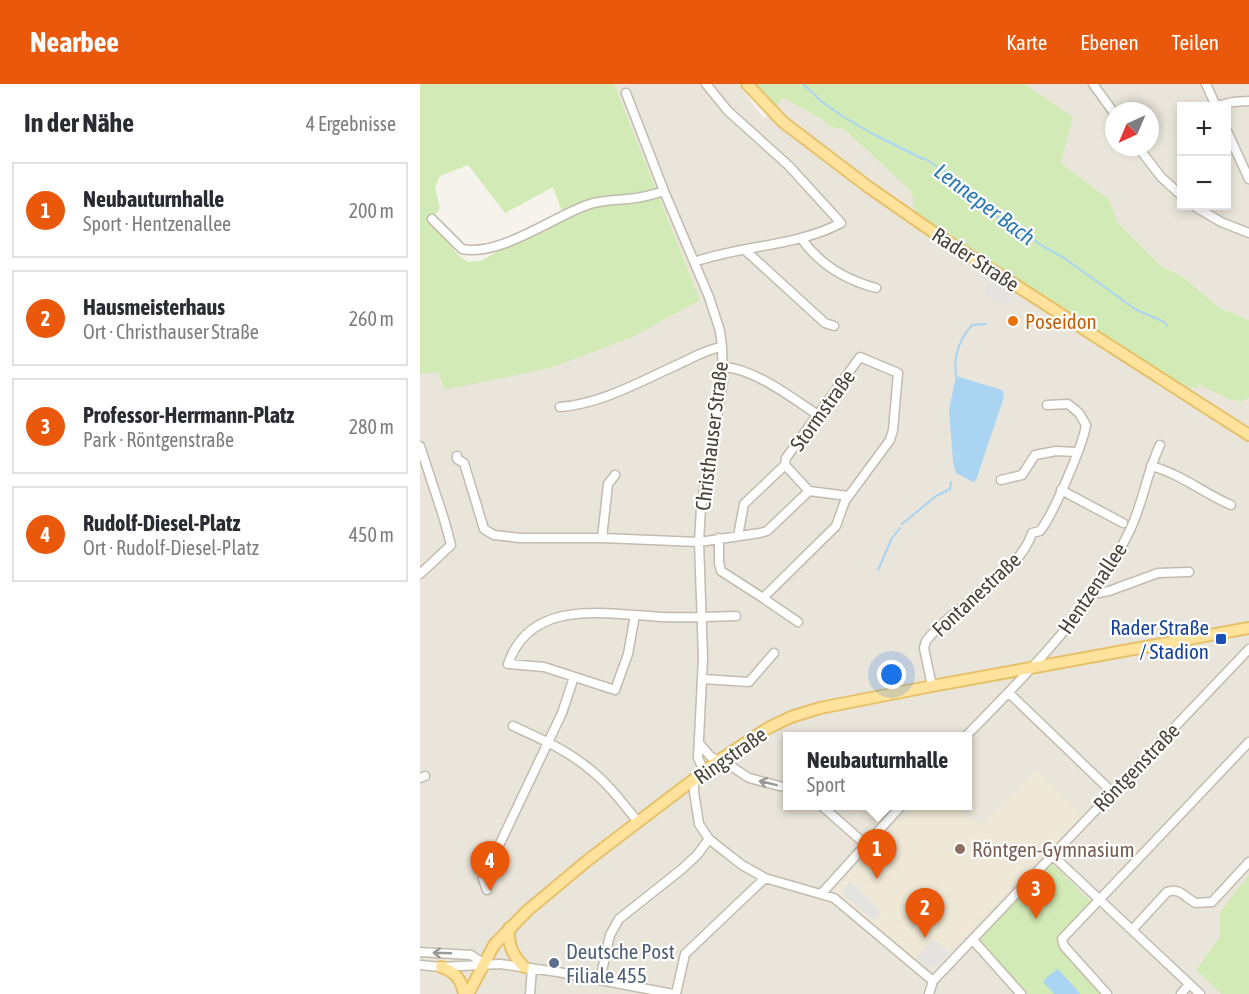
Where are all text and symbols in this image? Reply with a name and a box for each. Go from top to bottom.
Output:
text: Nearbee [30,26,119,58]
text: Karte [1006,30,1047,54]
text: Ebenen [1080,30,1139,54]
text: Teilen [1172,30,1219,54]
north arrow [1105,102,1159,156]
map controls [1177,102,1231,210]
button: + [1177,102,1231,156]
text: In der Nähe [24,108,134,138]
text: 4 Ergebnisse [306,112,396,135]
button: − [1177,156,1231,210]
water label: Lenneper Bach [930,158,1041,250]
text: Neubauturnhalle [83,186,224,212]
text: 1 [41,199,50,222]
text: 200 m [349,199,394,222]
text: Sport · Hentzenallee [83,212,231,235]
street label: Rader Straße [928,222,1024,296]
text: Hausmeisterhaus [83,294,225,320]
text: 2 [41,307,50,330]
text: 260 m [349,307,394,330]
place label: Poseidon [1025,309,1097,333]
marker: Poseidon [1006,314,1020,328]
text: Ort · Christhauser Straße [83,320,259,343]
street label: Christhauser Straße [690,360,732,512]
street label: Stormstraße [785,365,859,455]
text: Professor-Herrmann-Platz [83,402,294,428]
text: 3 [41,415,50,438]
text: 280 m [349,415,394,438]
text: Park · Röntgenstraße [83,428,234,451]
text: Rudolf-Diesel-Platz [83,510,240,536]
text: 4 [41,523,50,546]
text: 450 m [349,523,394,546]
text: Ort · Rudolf-Diesel-Platz [83,536,259,559]
street label: Hentzenallee [1053,538,1131,638]
street label: Fontanestraße [927,547,1025,641]
place label: Rader Straße / Stadion [1110,615,1209,663]
marker: Rader Straße / Stadion [1214,632,1228,646]
your location [877,660,906,689]
street label: Röntgenstraße [1088,718,1184,816]
street label: Ringstraße [689,721,771,789]
popup [783,732,972,810]
text: Neubauturnhalle [807,747,948,773]
text: Sport [807,773,846,796]
one-way arrow [759,776,778,788]
pin: 1 [858,830,896,879]
place label: Röntgen-Gymnasium [972,837,1135,861]
pin: 4 [470,842,510,891]
marker: Röntgen-Gymnasium [953,842,967,856]
pin: 3 [1016,870,1056,919]
pin: 2 [906,888,944,938]
place label: Deutsche Post Filiale 455 [566,939,675,987]
one-way arrow [433,947,453,959]
marker: Deutsche Post Filiale 455 [547,956,561,970]

